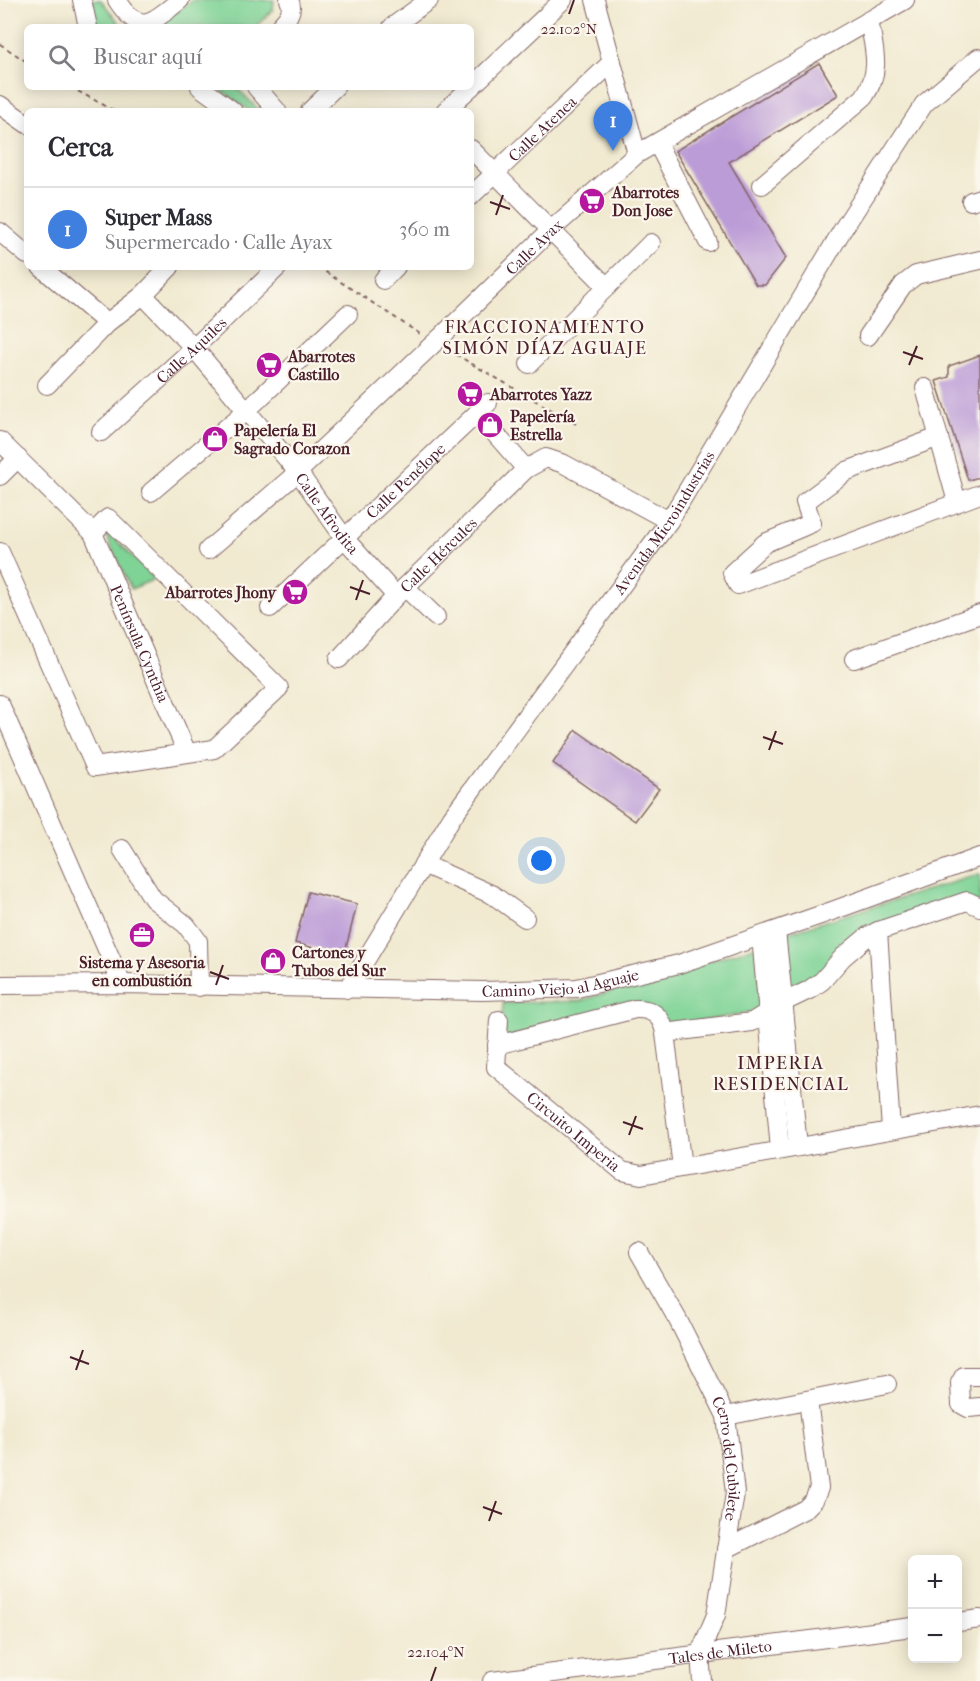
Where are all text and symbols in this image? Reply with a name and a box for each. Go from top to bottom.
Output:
text: 22.102°N [541,20,598,38]
search box [24,24,474,90]
icon: search [45,41,78,74]
text: Buscar aquí [93,44,202,70]
street label: Calle Atenea [504,92,581,166]
pin: 1 [594,102,632,151]
text: Cerca [48,132,113,163]
place label: Abarrotes Don Jose [611,183,679,221]
supermarket icon: Abarrotes Don Jose [577,186,607,216]
text: Super Mass [105,205,212,231]
street label: Calle Ayax [502,215,567,279]
text: 1 [64,218,71,241]
text: 360 m [399,218,450,241]
text: Supermercado · Calle Ayax [105,231,332,254]
street label: Calle Aquiles [153,313,231,387]
district label: FRACCIONAMIENTO SIMÓN DÍAZ AGUAJE [443,317,647,359]
place label: Abarrotes Castillo [287,347,355,384]
supermarket icon: Abarrotes Castillo [254,350,284,380]
supermarket icon: Abarrotes Yazz [455,379,485,409]
place label: Abarrotes Yazz [489,385,593,404]
place label: Papelería Estrella [510,407,575,444]
shop icon: Papelería Estrella [475,410,505,440]
place label: Papelería El Sagrado Corazon [234,421,351,459]
shop icon: Papelería El Sagrado Corazon [200,424,230,454]
street label: Calle Penélope [362,439,449,523]
street label: Avenida Microindustrias [609,447,719,599]
street label: Calle Afrodita [292,469,363,558]
street label: Calle Hércules [396,513,481,597]
supermarket icon: Abarrotes Jhony [280,577,310,607]
street label: Península Cynthia [106,582,173,706]
place label: Abarrotes Jhony [164,583,277,603]
your location [527,846,556,875]
office icon: Sistema y Asesoria en combustión [127,920,157,950]
place label: Cartones y Tubos del Sur [291,943,387,980]
shop icon: Cartones y Tubos del Sur [258,946,288,976]
place label: Sistema y Asesoria en combustión [79,953,205,990]
street label: Camino Viejo al Aguaje [481,965,641,1001]
district label: IMPERIA RESIDENCIAL [713,1053,849,1095]
street label: Circuito Imperia [523,1088,624,1176]
street label: Cerro del Cubilete [708,1393,744,1522]
map controls [908,1555,962,1663]
button: + [908,1555,962,1609]
button: − [908,1609,962,1663]
street label: Tales de Mileto [667,1636,773,1668]
text: 22.104°N [407,1643,465,1661]

